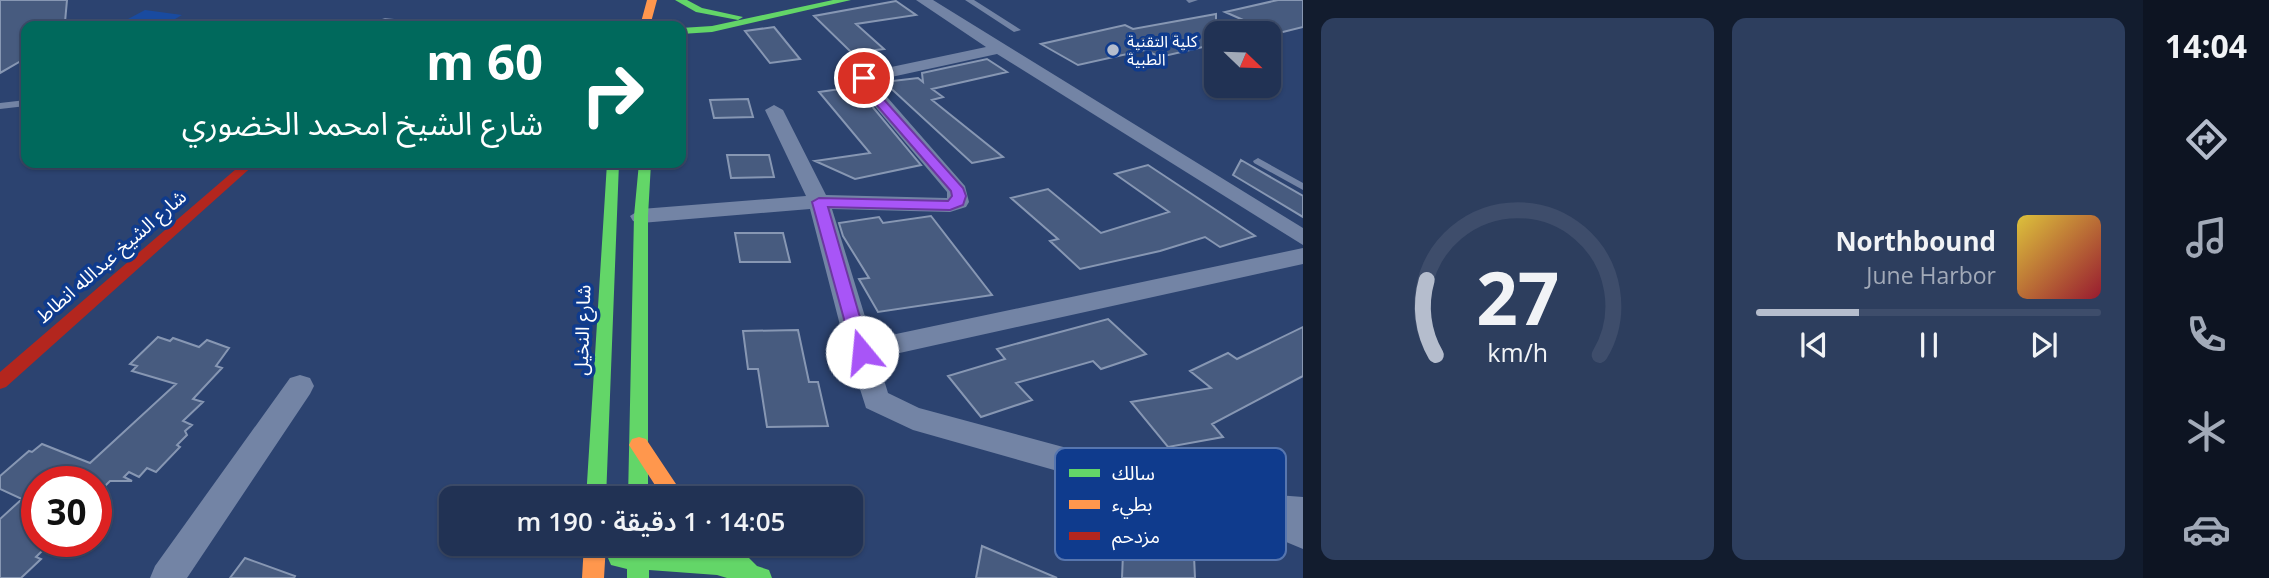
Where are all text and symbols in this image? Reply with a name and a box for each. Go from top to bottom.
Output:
north arrow [1204,21,1281,98]
map controls [1204,21,1281,98]
text: 14:04 [2165,24,2247,67]
text: 60 m [426,28,543,94]
place label: كلية التقنية الطبية [1127,30,1198,70]
marker: كلية التقنية الطبية [1105,42,1121,58]
pin [834,48,894,108]
icon: right [567,49,658,140]
icon: arrive [845,59,883,97]
text: شارع الشيخ امحمد الخضوري [182,101,543,144]
icon: directions [2182,115,2231,164]
street label: شارع الشيخ عبدالله انطاط [30,184,193,330]
icon: music [2182,213,2231,262]
text: Northbound [1835,223,1996,259]
text: 27 [1476,247,1559,346]
text: June Harbor [1866,259,1996,291]
street label: شارع النخيل [567,284,598,376]
icon: phone [2182,310,2231,359]
position arrow [825,315,899,389]
icon: previous [1795,326,1833,364]
icon: pause [1910,326,1948,364]
icon: next [2025,326,2063,364]
text: km/h [1487,335,1548,369]
icon: climate [2182,407,2231,456]
legend [1055,448,1286,560]
text: سالك [1112,460,1155,486]
speed limit sign: 30 [21,466,112,557]
text: بطيء [1112,491,1152,519]
text: 14:05 · 1 دقيقة · 190 m [517,503,785,539]
icon: car [2182,505,2231,554]
text: مزدحم [1112,523,1160,551]

